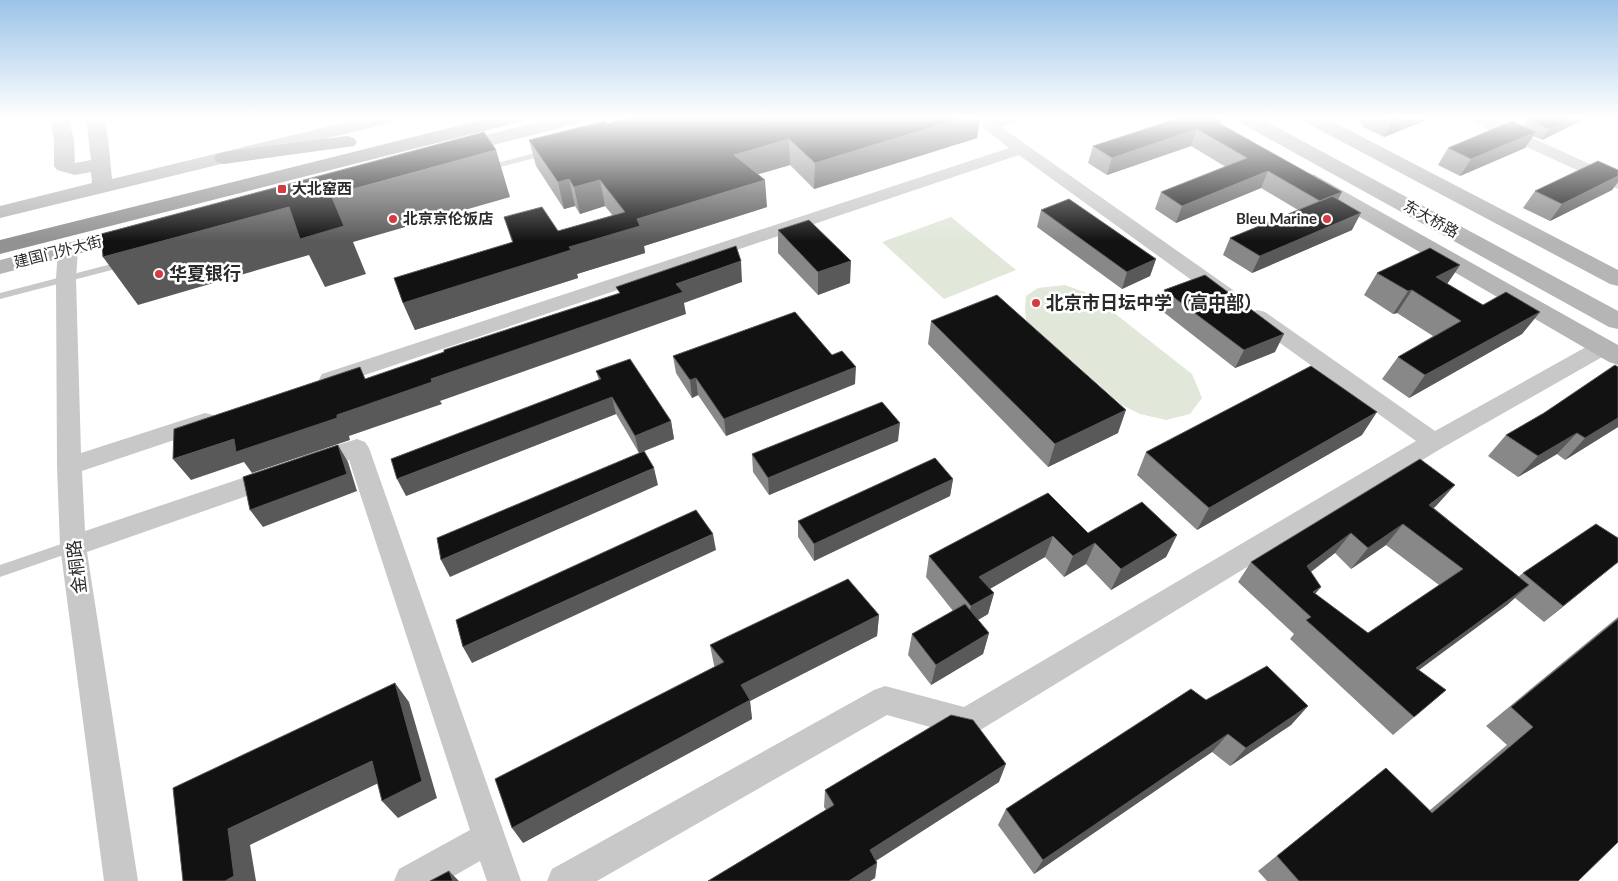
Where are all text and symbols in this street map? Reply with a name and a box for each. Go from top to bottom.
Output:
place label: 大北窑西 [292,179,352,197]
marker: 大北窑西 [276,183,288,195]
street label: 东大桥路 [1401,196,1462,241]
place label: 北京京伦饭店 [403,209,493,227]
place label: Bleu Marine [1236,209,1317,227]
marker: 北京京伦饭店 [387,213,399,225]
marker: Bleu Marine [1321,213,1333,225]
street label: 建国门外大街 [12,231,104,271]
place label: 华夏银行 [169,262,241,284]
marker: 华夏银行 [153,268,165,280]
place label: 北京市日坛中学（高中部） [1046,291,1262,313]
marker: 北京市日坛中学（高中部） [1030,297,1042,309]
street label: 金桐路 [62,539,90,595]

